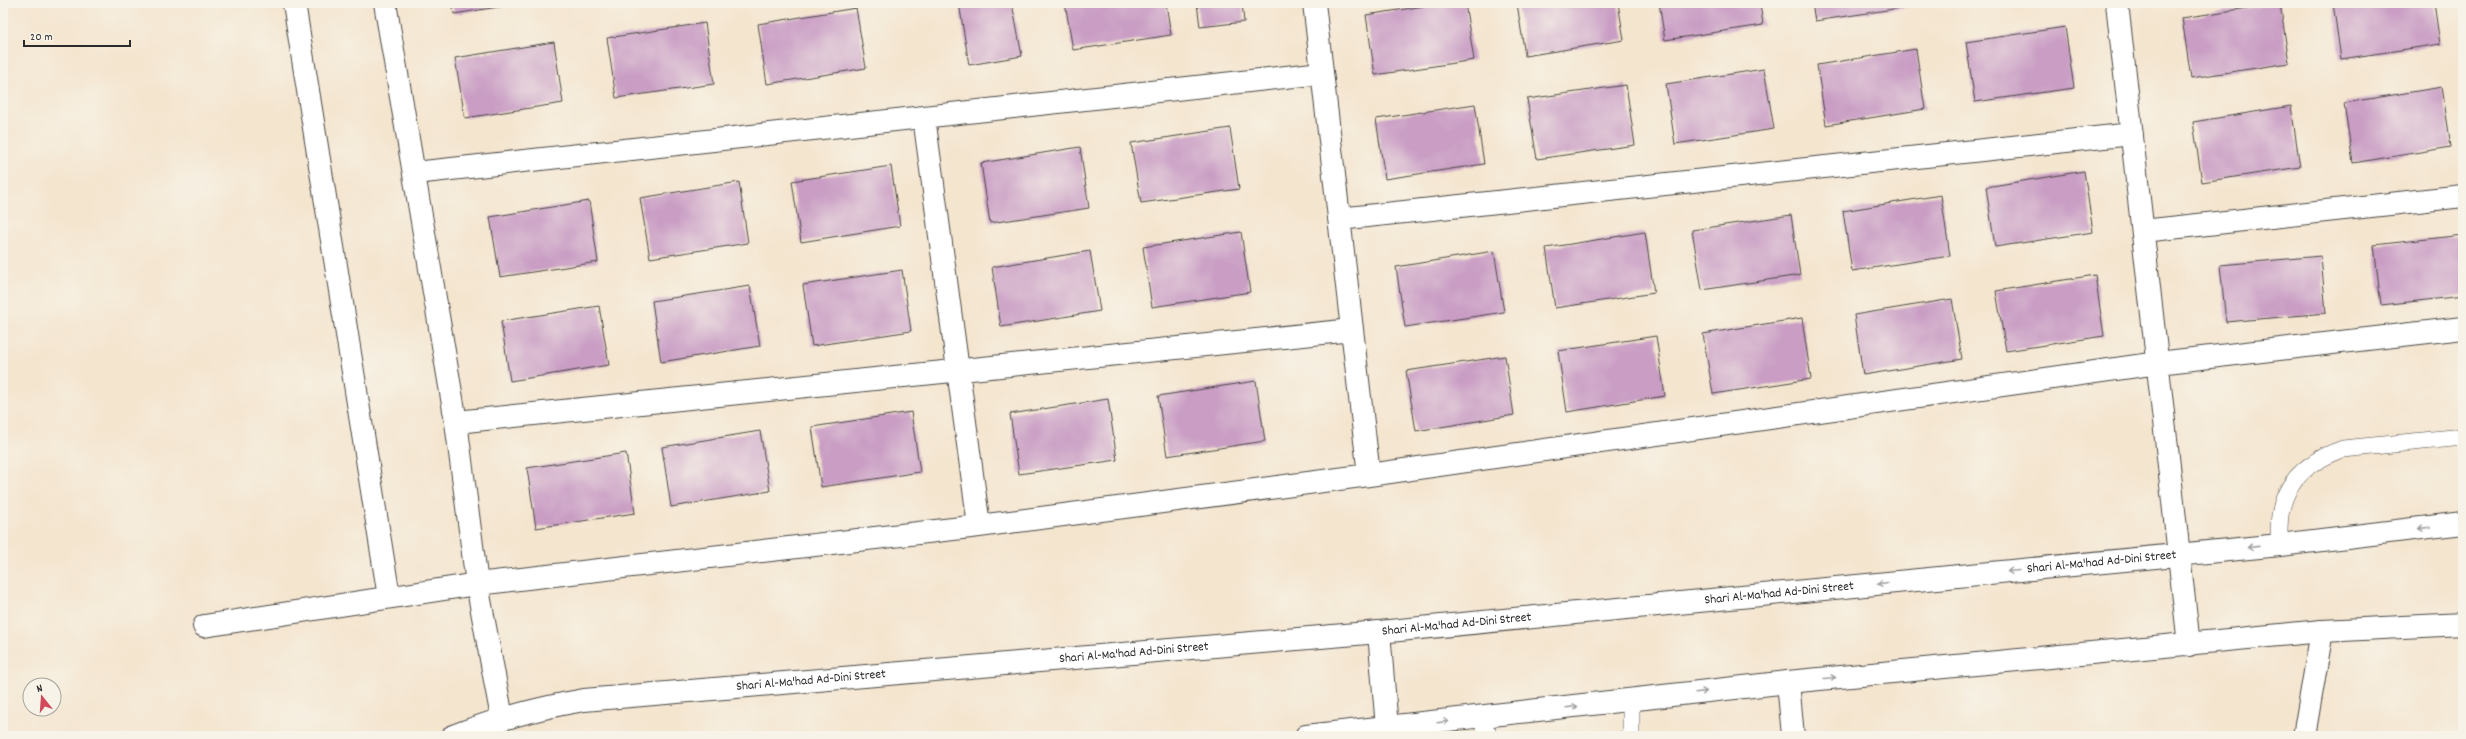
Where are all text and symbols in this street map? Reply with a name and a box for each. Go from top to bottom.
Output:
scale bar [24,22,130,48]
text: 20 m [30,29,53,46]
one-way arrow [2418,524,2431,531]
one-way arrow [2247,544,2260,551]
street label: Shari Al-Ma'had Ad-Dini Street [2026,546,2177,579]
one-way arrow [2007,567,2020,574]
street label: Shari Al-Ma'had Ad-Dini Street [1704,577,1855,610]
one-way arrow [1877,580,1890,587]
street label: Shari Al-Ma'had Ad-Dini Street [1381,608,1532,641]
street label: Shari Al-Ma'had Ad-Dini Street [1058,637,1210,669]
street label: Shari Al-Ma'had Ad-Dini Street [736,665,887,696]
one-way arrow [1823,674,1836,682]
north arrow [22,677,62,717]
text: N [35,681,45,698]
one-way arrow [1694,688,1707,696]
one-way arrow [1565,703,1578,711]
one-way arrow [1436,718,1449,726]

